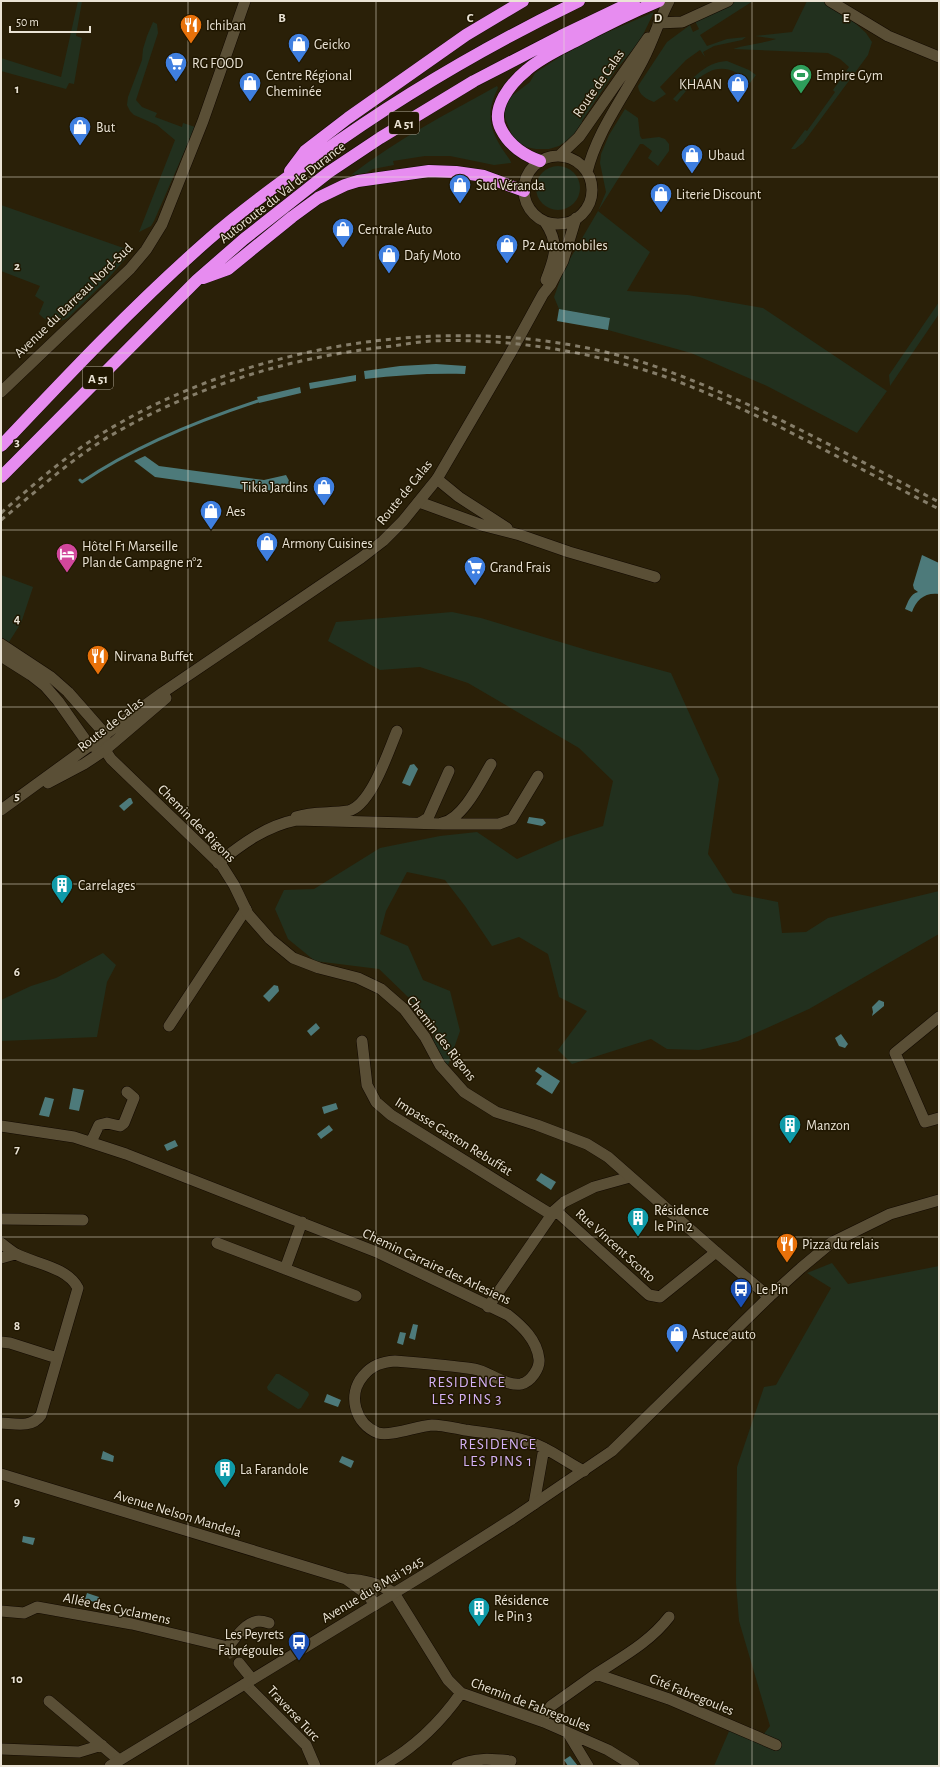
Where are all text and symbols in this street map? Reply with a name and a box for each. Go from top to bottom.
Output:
scale bar [10,8,90,34]
restaurant icon: Ichiban [178,12,204,45]
text: B [278,12,286,25]
text: C [467,12,474,25]
text: D [654,12,663,25]
text: E [843,12,850,25]
text: 50 m [16,16,39,28]
place label: Ichiban [206,19,246,33]
shop icon: Geicko [286,31,312,64]
place label: Geicko [314,38,351,52]
street label: Route de Calas [570,47,627,120]
supermarket icon: RG FOOD [163,50,189,83]
place label: RG FOOD [192,57,243,71]
sports icon: Empire Gym [788,62,814,95]
place label: Centre Régional Cheminée [266,69,352,99]
place label: Empire Gym [816,69,883,83]
shop icon: Centre Régional Cheminée [237,70,263,103]
shop icon: KHAAN [725,71,751,104]
place label: KHAAN [679,78,722,92]
text: 1 [15,83,19,96]
road number: A 51 [389,112,419,134]
shop icon: But [67,114,93,147]
place label: But [96,121,116,135]
street label: Autoroute du Val de Durance [217,139,348,246]
shop icon: Ubaud [679,142,705,175]
place label: Ubaud [708,149,745,163]
shop icon: Sud Véranda [447,172,473,205]
place label: Sud Véranda [476,179,545,193]
shop icon: Literie Discount [648,181,674,214]
place label: Literie Discount [676,188,762,202]
shop icon: Centrale Auto [330,216,356,249]
place label: Centrale Auto [358,223,432,237]
shop icon: P2 Automobiles [494,232,520,265]
place label: P2 Automobiles [522,239,608,253]
street label: Avenue du Barreau Nord-Sud [12,241,135,361]
shop icon: Dafy Moto [376,242,402,275]
place label: Dafy Moto [404,249,461,263]
text: 2 [14,260,20,273]
road number: A 51 [83,367,113,389]
text: 3 [14,436,20,449]
street label: Route de Calas [374,457,435,528]
shop icon: Tikia Jardins [311,474,337,507]
place label: Tikia Jardins [241,481,308,495]
shop icon: Aes [198,498,224,531]
place label: Aes [226,505,245,519]
shop icon: Armony Cuisines [254,530,280,563]
place label: Armony Cuisines [282,537,373,551]
place label: Hôtel F1 Marseille Plan de Campagne n°2 [82,540,203,570]
hotel icon: Hôtel F1 Marseille Plan de Campagne n°2 [54,541,80,574]
supermarket icon: Grand Frais [462,554,488,587]
place label: Grand Frais [490,561,551,575]
text: 4 [14,613,21,626]
restaurant icon: Nirvana Buffet [85,643,111,676]
place label: Nirvana Buffet [114,650,194,664]
street label: Route de Calas [75,695,146,755]
street label: Chemin des Rigons [155,782,238,865]
text: 5 [14,790,20,803]
building icon: Carrelages [49,872,75,905]
place label: Carrelages [78,879,135,893]
text: 6 [14,966,20,979]
street label: Chemin des Rigons [404,994,479,1084]
street label: Impasse Gaston Rebuffat [392,1095,515,1179]
building icon: Manzon [777,1112,803,1145]
place label: Manzon [806,1119,850,1133]
text: 7 [14,1143,20,1156]
place label: Résidence le Pin 2 [654,1204,709,1234]
building icon: Résidence le Pin 2 [625,1205,651,1238]
street label: Rue Vincent Scotto [573,1206,658,1285]
street label: Chemin Carraire des Arlesiens [360,1226,513,1307]
restaurant icon: Pizza du relais [774,1231,800,1264]
place label: Pizza du relais [802,1238,879,1252]
bus stop icon: Le Pin [728,1276,754,1309]
place label: Le Pin [756,1283,788,1297]
text: 8 [14,1320,20,1333]
shop icon: Astuce auto [664,1321,690,1354]
place label: Astuce auto [692,1328,756,1342]
district label: RESIDENCE LES PINS 3 [428,1375,506,1407]
district label: RESIDENCE LES PINS 1 [459,1437,537,1469]
building icon: La Farandole [212,1456,238,1489]
place label: La Farandole [240,1463,309,1477]
street label: Avenue Nelson Mandela [113,1488,243,1540]
text: 9 [14,1496,20,1509]
street label: Avenue du 8 Mai 1945 [319,1554,426,1626]
street label: Allée des Cyclamens [62,1591,172,1627]
place label: Résidence le Pin 3 [494,1594,549,1624]
building icon: Résidence le Pin 3 [466,1595,492,1628]
place label: Les Peyrets Fabrégoules [218,1628,284,1658]
bus stop icon: Les Peyrets Fabrégoules [286,1629,312,1662]
street label: Cité Fabregoules [647,1672,736,1718]
text: 10 [11,1673,23,1686]
street label: Chemin de Fabregoules [469,1676,592,1734]
street label: Traverse Turc [264,1683,323,1744]

